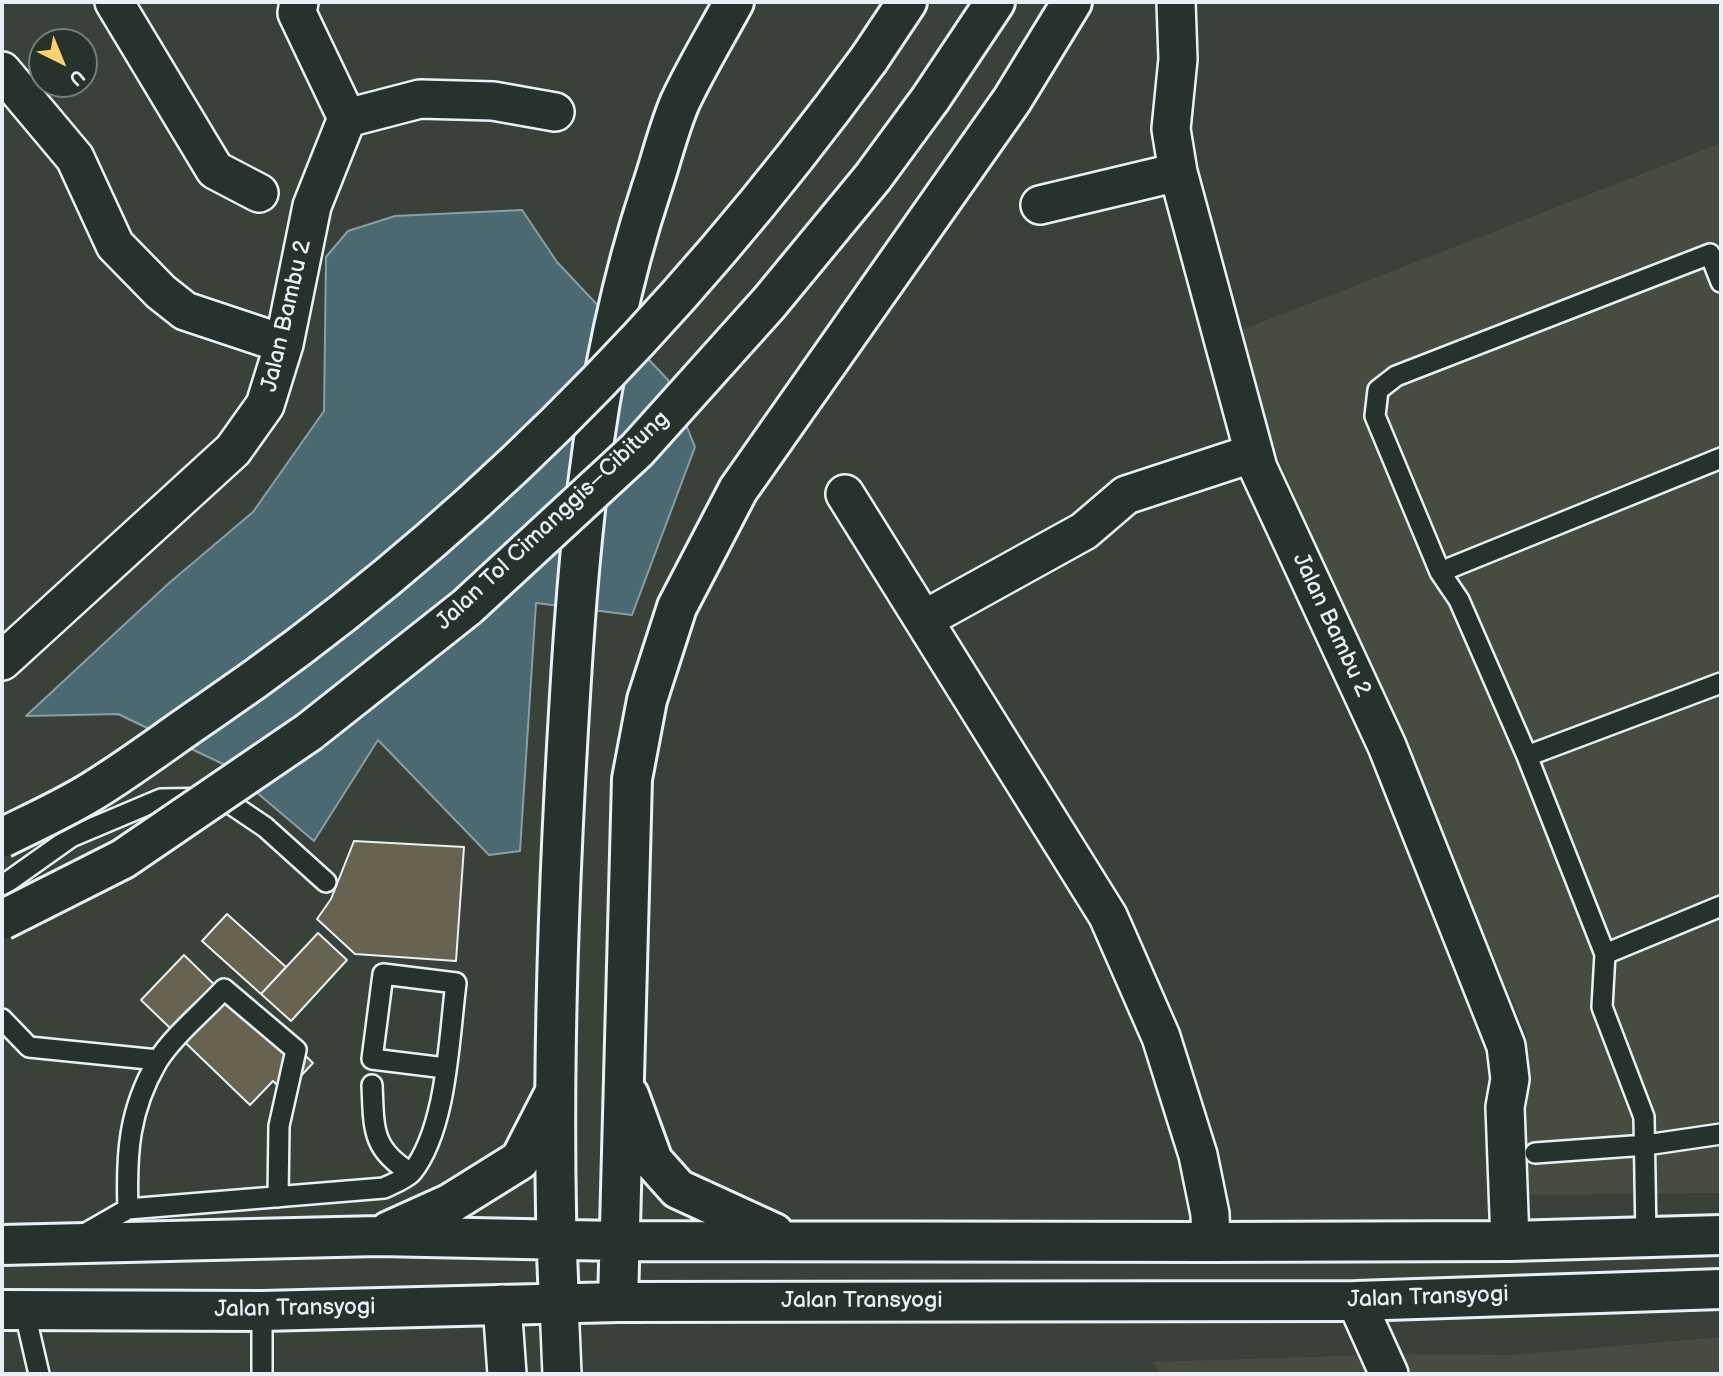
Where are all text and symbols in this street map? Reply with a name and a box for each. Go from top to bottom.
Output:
north arrow [28,28,98,98]
text: U [64,64,89,90]
street label: Jalan Bambu 2 [256,237,318,395]
street label: Jalan Tol Cimanggis–Cibitung [431,406,675,636]
street label: Jalan Bambu 2 [1286,549,1376,701]
street label: Jalan Transyogi [1347,1281,1509,1315]
street label: Jalan Transyogi [781,1287,943,1315]
street label: Jalan Transyogi [214,1294,376,1324]

